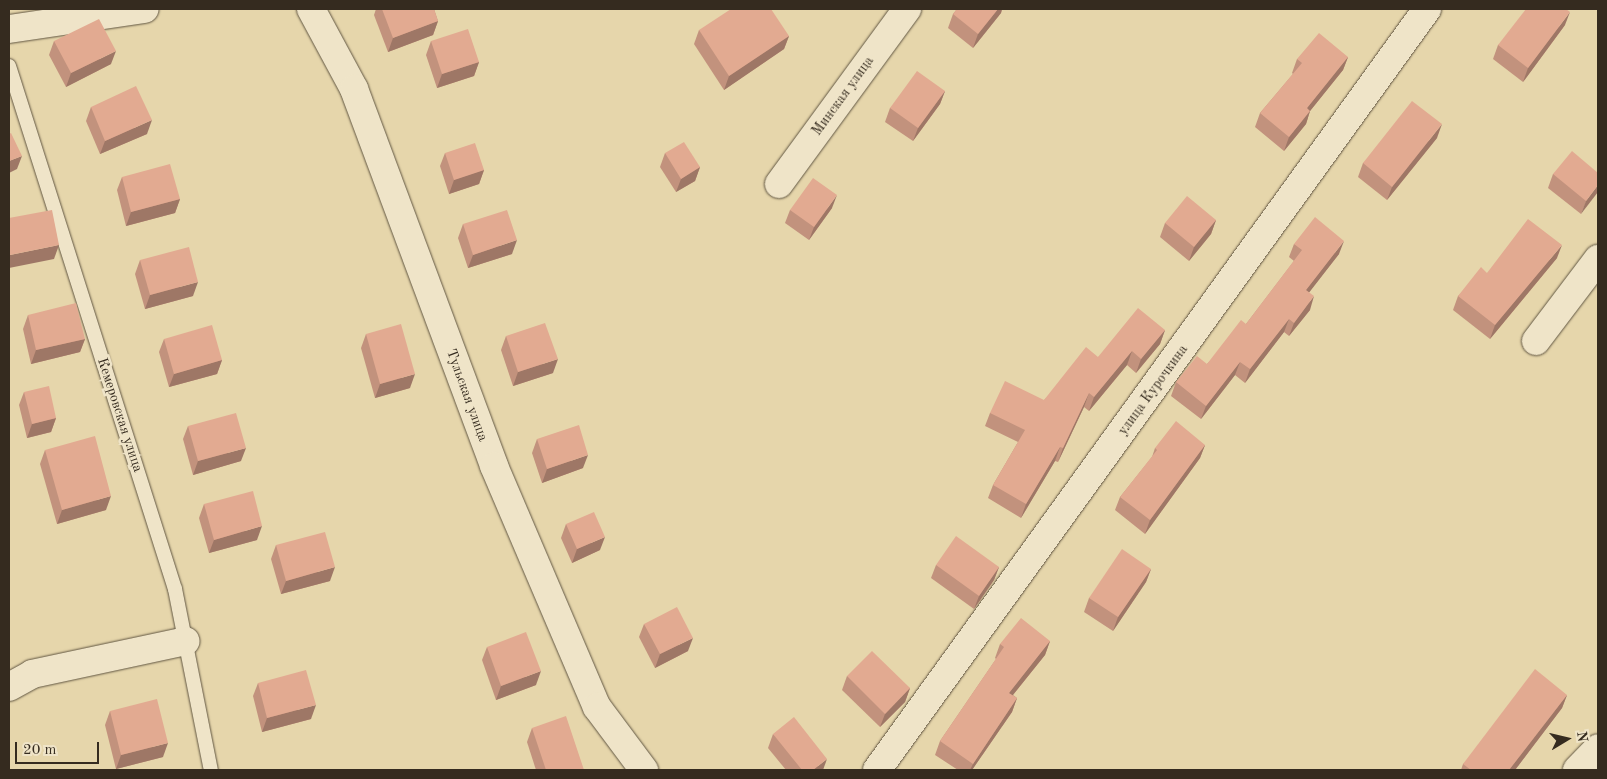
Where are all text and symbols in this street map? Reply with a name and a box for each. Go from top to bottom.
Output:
street label: Минская улица [809,53,877,139]
street label: улица Курочкина [1115,342,1191,438]
street label: Тульская улица [442,346,492,444]
street label: Кемеровская улица [94,356,146,474]
north arrow [1542,714,1592,764]
text: N [1574,730,1590,743]
scale bar [18,732,101,764]
text: 20 m [23,743,57,758]

